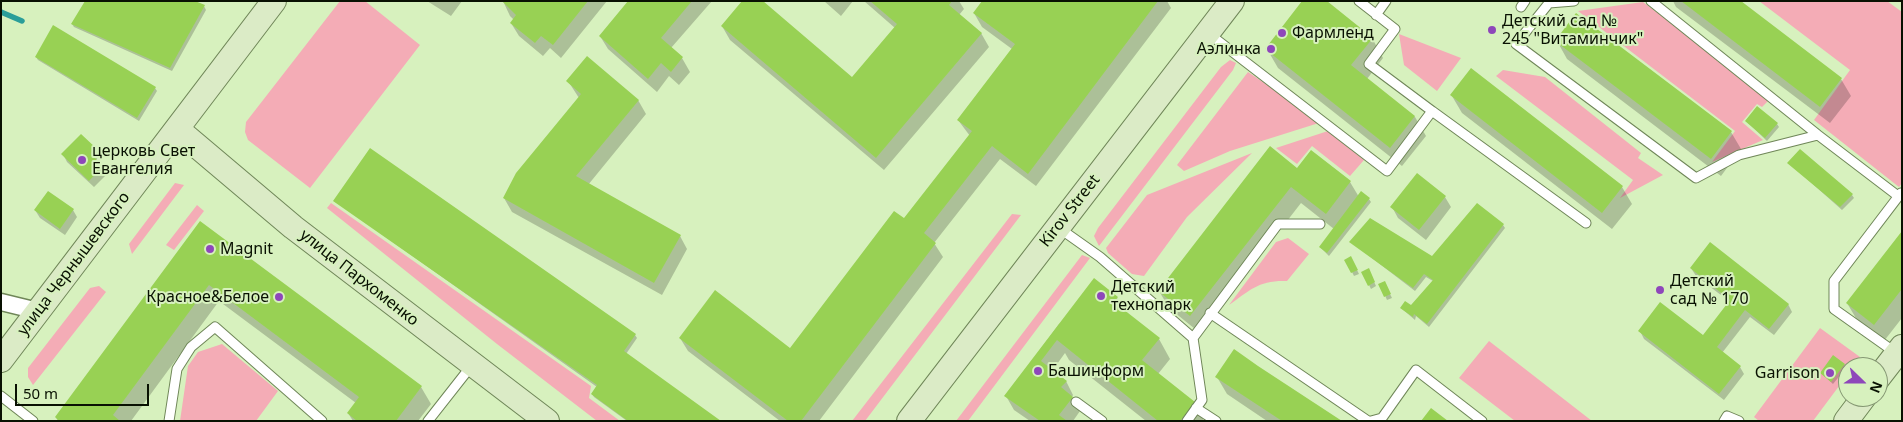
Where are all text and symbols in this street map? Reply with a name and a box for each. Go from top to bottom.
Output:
place label: Детский сад № 245 "Витаминчик" [1502,11,1643,49]
place label: Фармленд [1292,23,1374,43]
marker: Детский сад № 245 "Витаминчик" [1486,24,1498,36]
marker: Фармленд [1276,27,1288,39]
place label: Аэлинка [1197,39,1261,59]
marker: Аэлинка [1265,43,1277,55]
place label: церковь Свет Евангелия [92,141,195,179]
marker: церковь Свет Евангелия [76,154,88,166]
street label: Kirov Street [1036,171,1104,251]
street label: улица Чернышевского [14,188,134,340]
street label: улица Пархоменко [296,226,422,330]
place label: Magnit [220,239,273,259]
marker: Magnit [204,243,216,255]
place label: Детский сад № 170 [1670,271,1749,309]
place label: Детский технопарк [1111,277,1191,315]
marker: Детский сад № 170 [1654,284,1666,296]
place label: Красное&Белое [146,287,269,307]
marker: Детский технопарк [1095,290,1107,302]
marker: Красное&Белое [273,291,285,303]
north arrow [1838,357,1888,407]
place label: Башинформ [1048,361,1144,381]
place label: Garrison [1755,363,1820,383]
marker: Башинформ [1032,365,1044,377]
marker: Garrison [1824,367,1836,379]
scale bar [18,374,151,406]
text: N [1866,379,1887,396]
text: 50 m [23,383,58,403]

